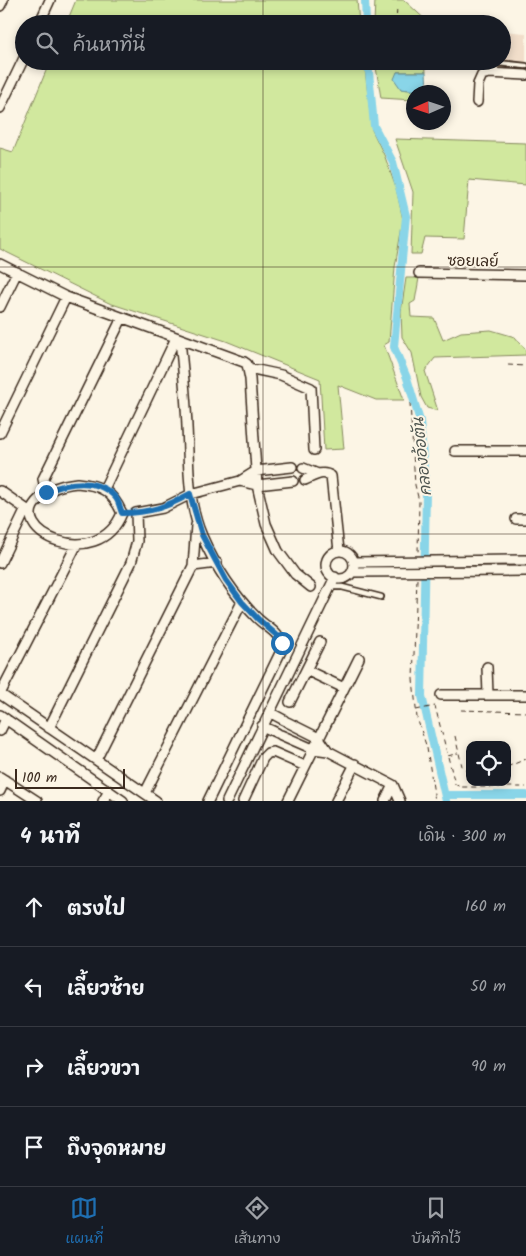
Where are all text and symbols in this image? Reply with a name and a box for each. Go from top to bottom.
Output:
search box [15,15,511,70]
icon: search [33,29,61,57]
text: ค้นหาที่นี่ [73,31,145,61]
north arrow [406,85,451,130]
street label: ซอยเลย์ [447,250,499,274]
water label: คลองอ้อตัน [406,415,439,497]
route end [35,481,58,504]
route start [271,632,294,655]
map controls [466,741,511,786]
button: locate [466,741,511,786]
scale bar [15,766,125,789]
text: 100 m [22,767,57,789]
text: 4 นาที [20,821,80,854]
text: เดิน · 300 m [418,824,506,849]
icon: ahead [20,893,48,921]
text: 160 m [465,894,506,919]
text: ตรงไป [67,895,125,925]
icon: left [20,973,48,1001]
text: 50 m [470,974,506,999]
text: เลี้ยวซ้าย [67,975,144,1005]
icon: right [20,1053,48,1081]
text: 90 m [471,1054,506,1079]
text: เลี้ยวขวา [67,1055,140,1085]
icon: arrive [20,1133,48,1161]
text: ถึงจุดหมาย [67,1135,166,1165]
tab: แผนที่ [65,1194,103,1250]
tab: เส้นทาง [234,1194,280,1250]
tab: บันทึกไว้ [411,1194,461,1250]

